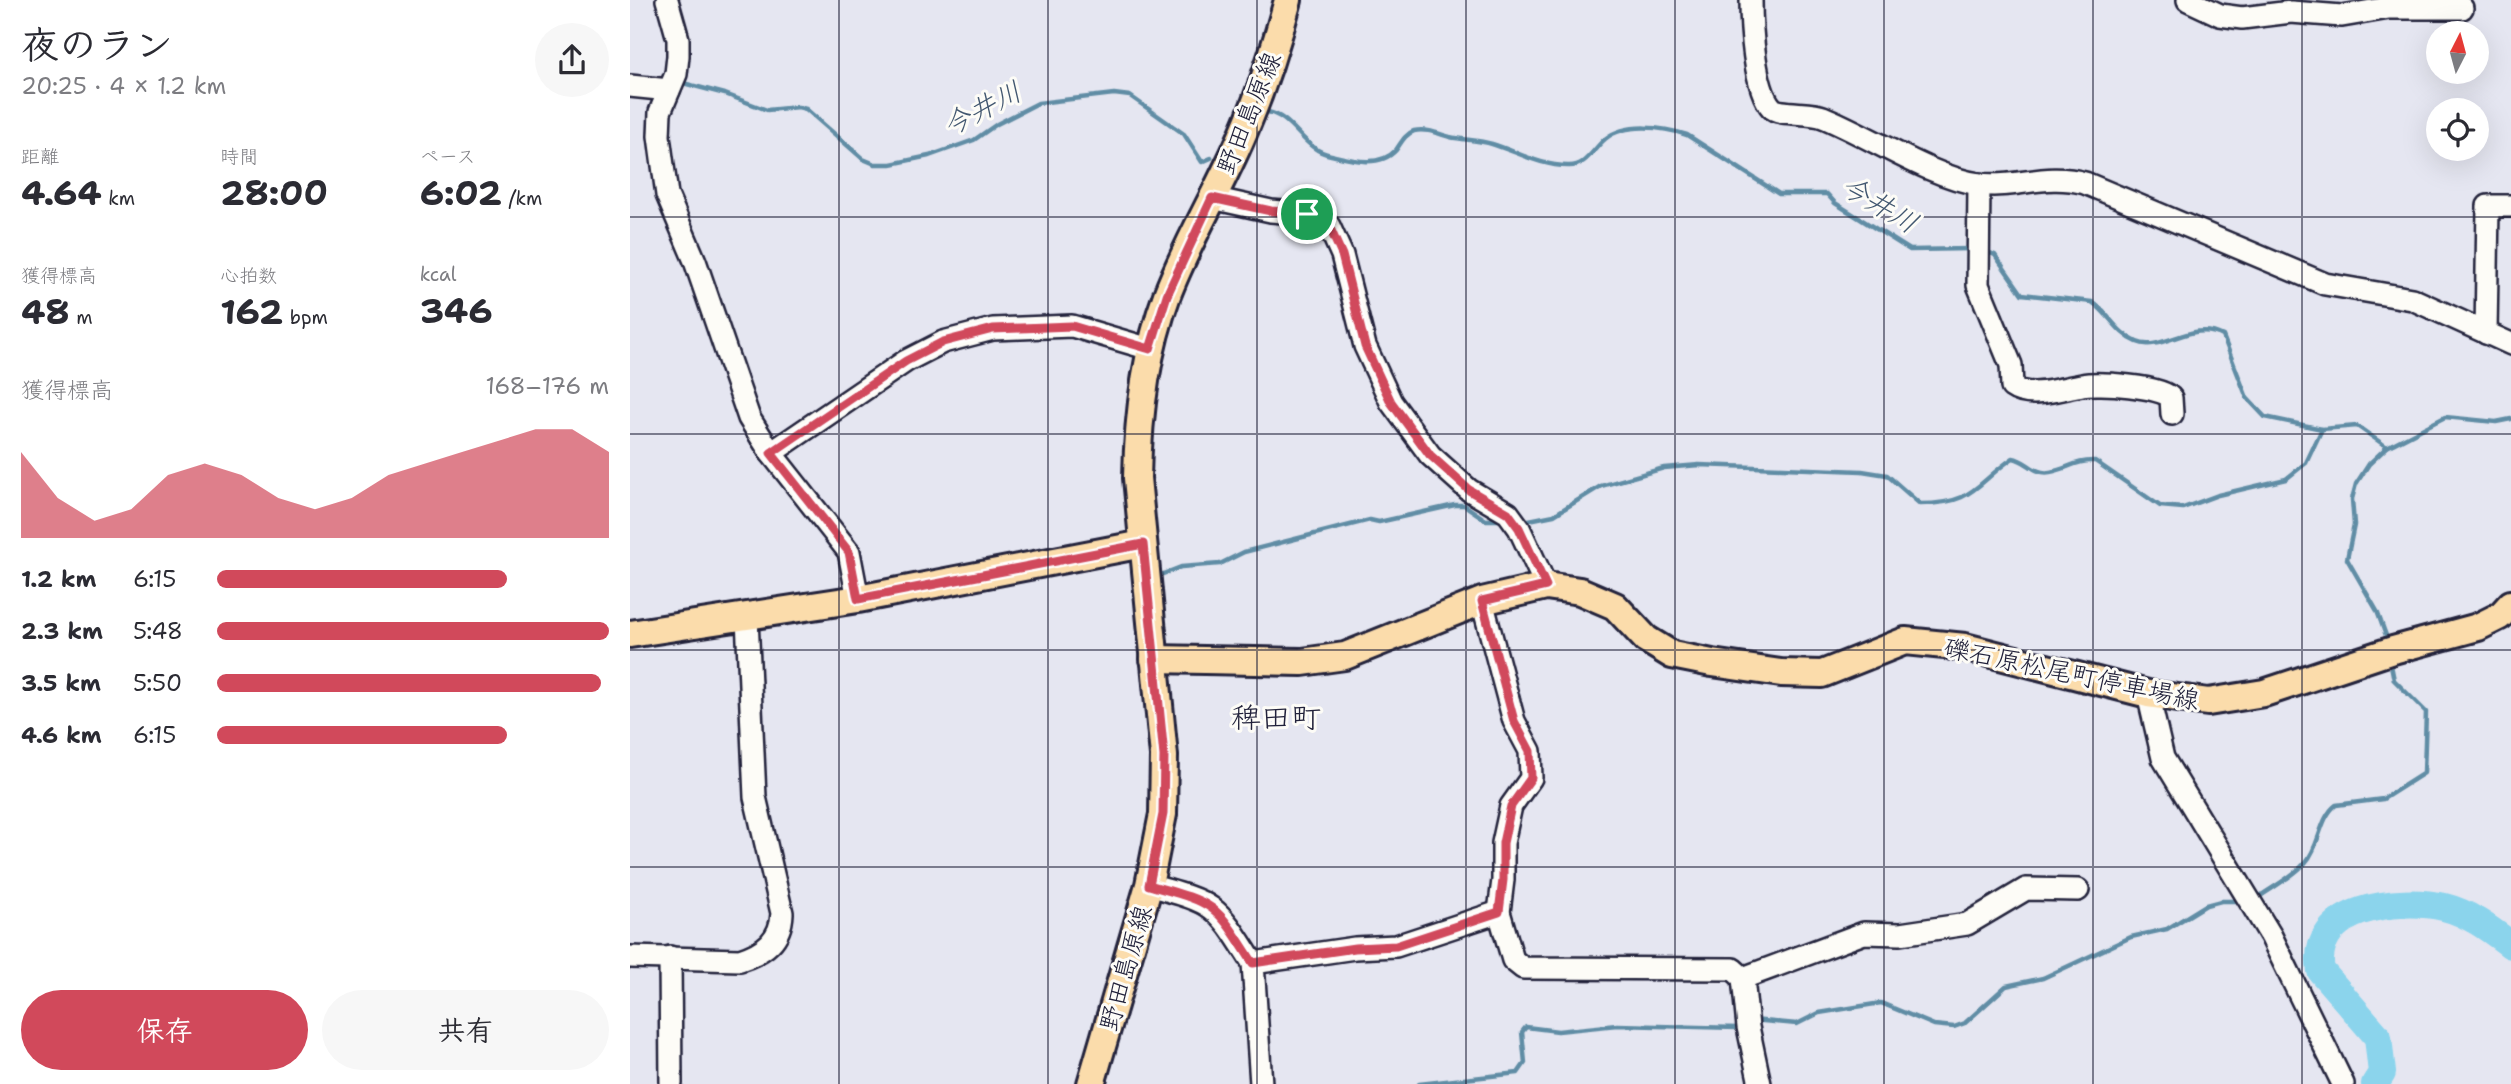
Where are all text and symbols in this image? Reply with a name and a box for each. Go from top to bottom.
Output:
text: 夜のラン [21,19,173,70]
north arrow [2426,21,2488,84]
map controls [2426,21,2489,161]
button: share [535,23,609,97]
street label: 野田島原線 [1207,46,1289,180]
text: 20:25 · 4 × 1.2 km [21,71,226,101]
water label: 今井川 [936,72,1028,144]
button: locate [2426,98,2489,161]
text: 距離 [21,144,59,169]
text: 時間 [220,144,258,169]
text: ペース [420,144,476,169]
water label: 今井川 [1834,166,1926,242]
text: 4.64 [21,169,102,216]
text: 28:00 [220,169,328,216]
text: 6:02 [420,169,502,216]
pin [1277,184,1337,244]
text: km [102,186,135,211]
text: /km [502,186,542,211]
icon: arrive [1288,195,1326,233]
text: kcal [420,262,457,287]
text: 獲得標高 [21,263,97,288]
text: 心拍数 [220,263,277,288]
text: 346 [420,287,493,334]
text: 48 [21,288,70,335]
text: 162 [220,288,283,335]
text: m [70,305,93,330]
text: bpm [283,305,328,330]
text: 168–176 m [485,371,609,401]
text: 獲得標高 [21,375,113,405]
text: 1.2 km [21,564,97,594]
text: 6:15 [133,564,176,594]
text: 2.3 km [21,616,103,646]
text: 5:48 [133,616,183,646]
street label: 礫石原松尾町停車場線 [1941,629,2203,717]
text: 3.5 km [21,668,101,698]
text: 5:50 [133,668,182,698]
district label: 稗田町 [1231,697,1321,738]
text: 4.6 km [21,720,102,750]
text: 6:15 [133,720,176,750]
street label: 野田島原線 [1090,901,1160,1035]
button: 保存 [21,990,308,1070]
button: 共有 [322,990,609,1070]

